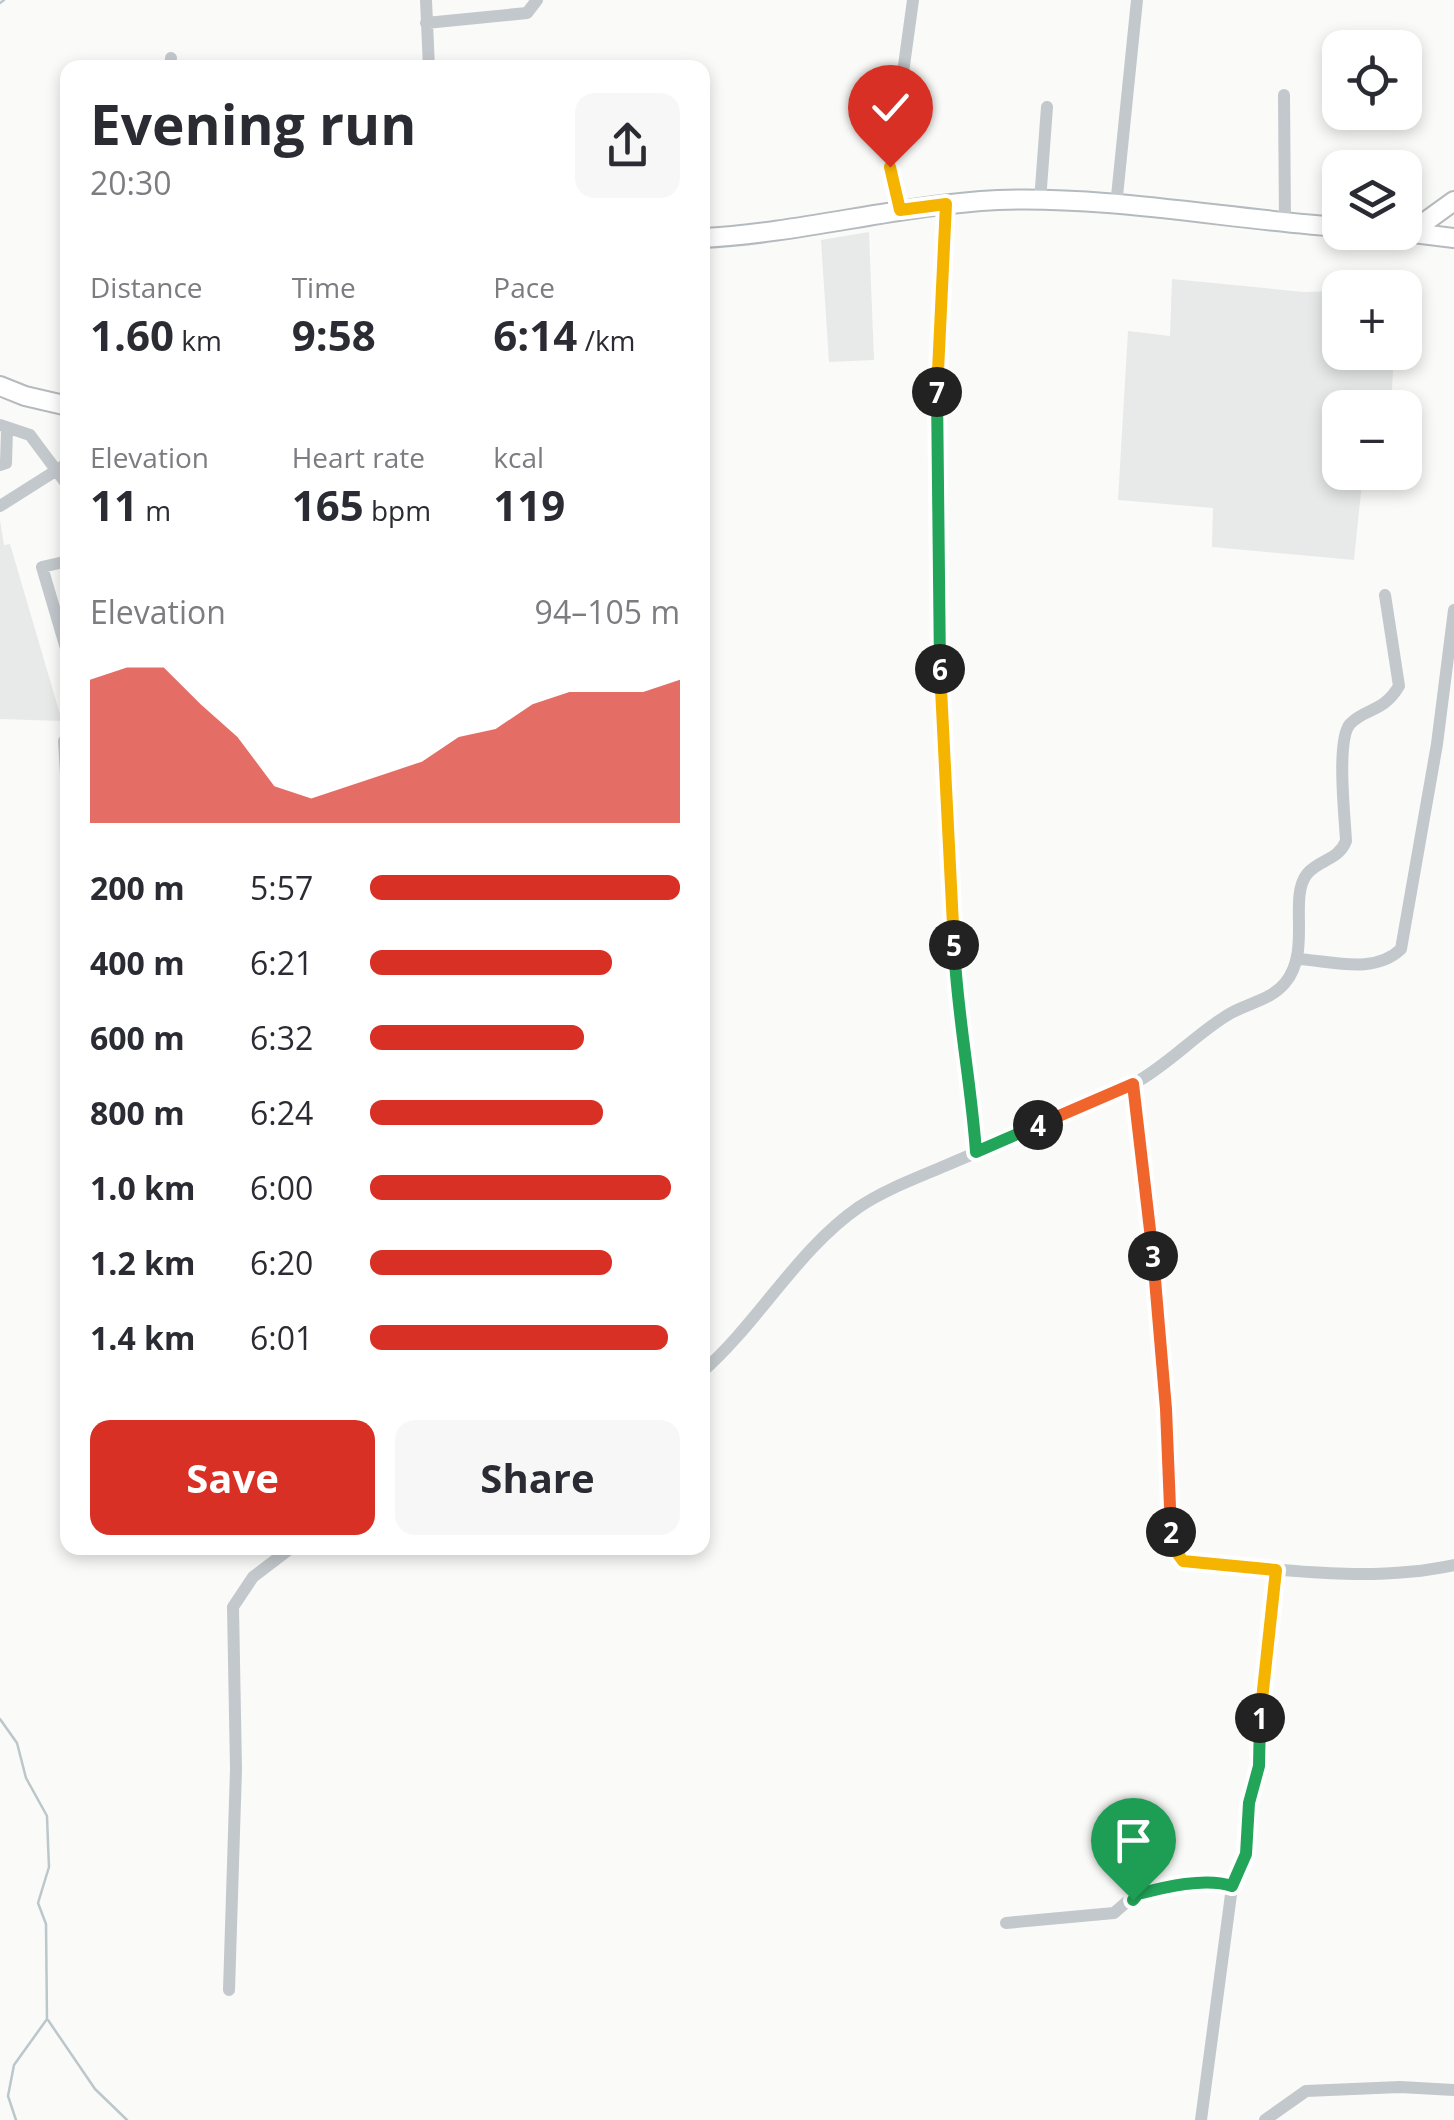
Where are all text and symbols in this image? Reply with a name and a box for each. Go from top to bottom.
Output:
map controls [1322,30,1422,490]
button: locate [1322,30,1422,130]
pin [848,65,933,168]
icon: check [863,80,918,135]
text: Evening run [90,86,416,161]
button: share [575,93,680,198]
button: layers [1322,150,1422,250]
text: 20:30 [90,161,172,204]
text: Distance [90,268,203,306]
text: Time [292,268,356,306]
text: Pace [493,268,555,306]
button: + [1322,270,1422,370]
text: 1.60 [90,306,174,363]
text: 9:58 [292,306,376,363]
text: 6:14 [493,306,577,363]
text: km [174,321,222,359]
text: /km [577,321,636,359]
pin: 7 [912,367,962,417]
text: 7 [929,373,945,411]
button: − [1322,390,1422,490]
text: Elevation [90,438,209,476]
text: Heart rate [292,438,425,476]
text: kcal [493,438,544,476]
text: 11 [90,476,138,533]
text: 165 [292,476,364,533]
text: 119 [493,476,565,533]
text: m [138,491,171,529]
text: bpm [364,491,431,529]
text: Elevation [90,590,226,633]
text: 94–105 m [535,590,680,633]
pin: 6 [915,644,965,694]
text: 6 [932,650,948,688]
text: 200 m [90,866,185,909]
text: 5:57 [250,866,313,909]
pin: 5 [929,920,979,970]
text: 5 [946,926,962,964]
text: 400 m [90,941,185,984]
text: 6:21 [250,941,313,984]
text: 600 m [90,1016,185,1059]
text: 6:32 [250,1016,313,1059]
text: 800 m [90,1091,185,1134]
text: 6:24 [250,1091,313,1134]
pin: 4 [1013,1100,1063,1150]
text: 4 [1030,1106,1046,1144]
text: 1.0 km [90,1166,195,1209]
text: 6:00 [250,1166,313,1209]
pin: 3 [1128,1231,1178,1281]
text: 3 [1145,1237,1161,1275]
text: 1.2 km [90,1241,195,1284]
text: 6:20 [250,1241,313,1284]
text: 1.4 km [90,1316,195,1359]
text: 6:01 [250,1316,313,1359]
button: Save [90,1420,375,1535]
button: Share [395,1420,680,1535]
pin: 2 [1146,1507,1196,1557]
text: 2 [1163,1513,1179,1551]
pin: 1 [1235,1693,1285,1743]
text: 1 [1252,1699,1268,1737]
pin [1091,1798,1176,1901]
icon: arrive [1106,1813,1161,1868]

